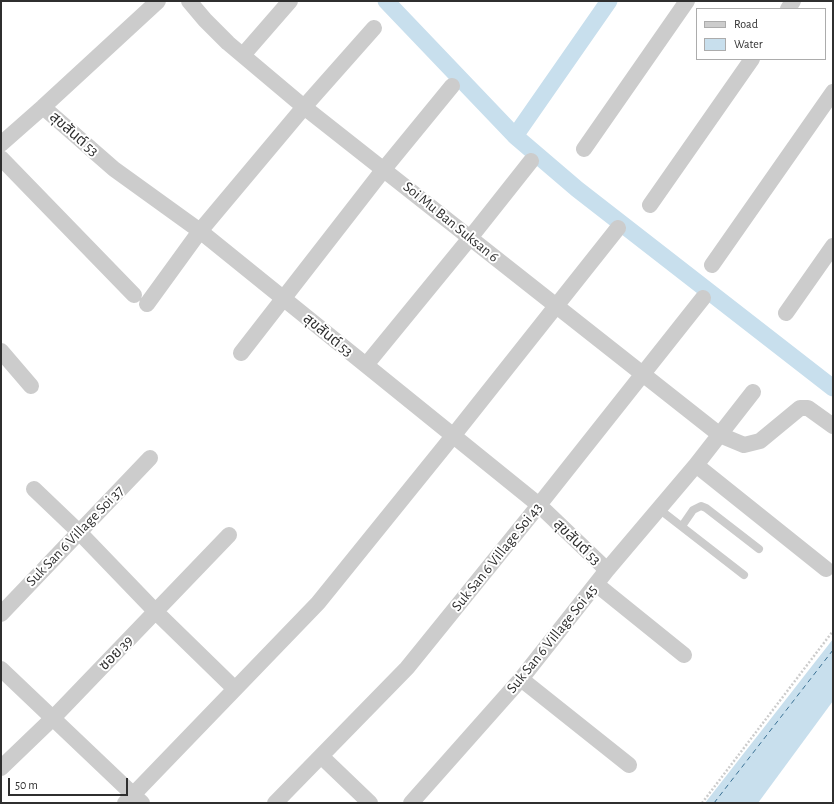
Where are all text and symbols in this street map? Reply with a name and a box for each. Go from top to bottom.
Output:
legend [696,8,826,60]
text: Road [734,18,758,30]
text: Water [734,38,763,50]
street label: สุขสันต์ 53 [46,108,102,160]
street label: Soi Mu Ban Suksan 6 [399,178,503,266]
street label: สุขสันต์ 53 [299,309,357,361]
street label: Suk San 6 Village Soi 37 [22,482,128,590]
street label: Suk San 6 Village Soi 43 [448,499,546,615]
street label: สุขสันต์ 53 [550,515,604,569]
street label: Suk San 6 Village Soi 45 [503,581,601,697]
street label: ซอย 39 [95,632,137,674]
scale bar [10,770,130,796]
text: 50 m [15,779,38,791]

